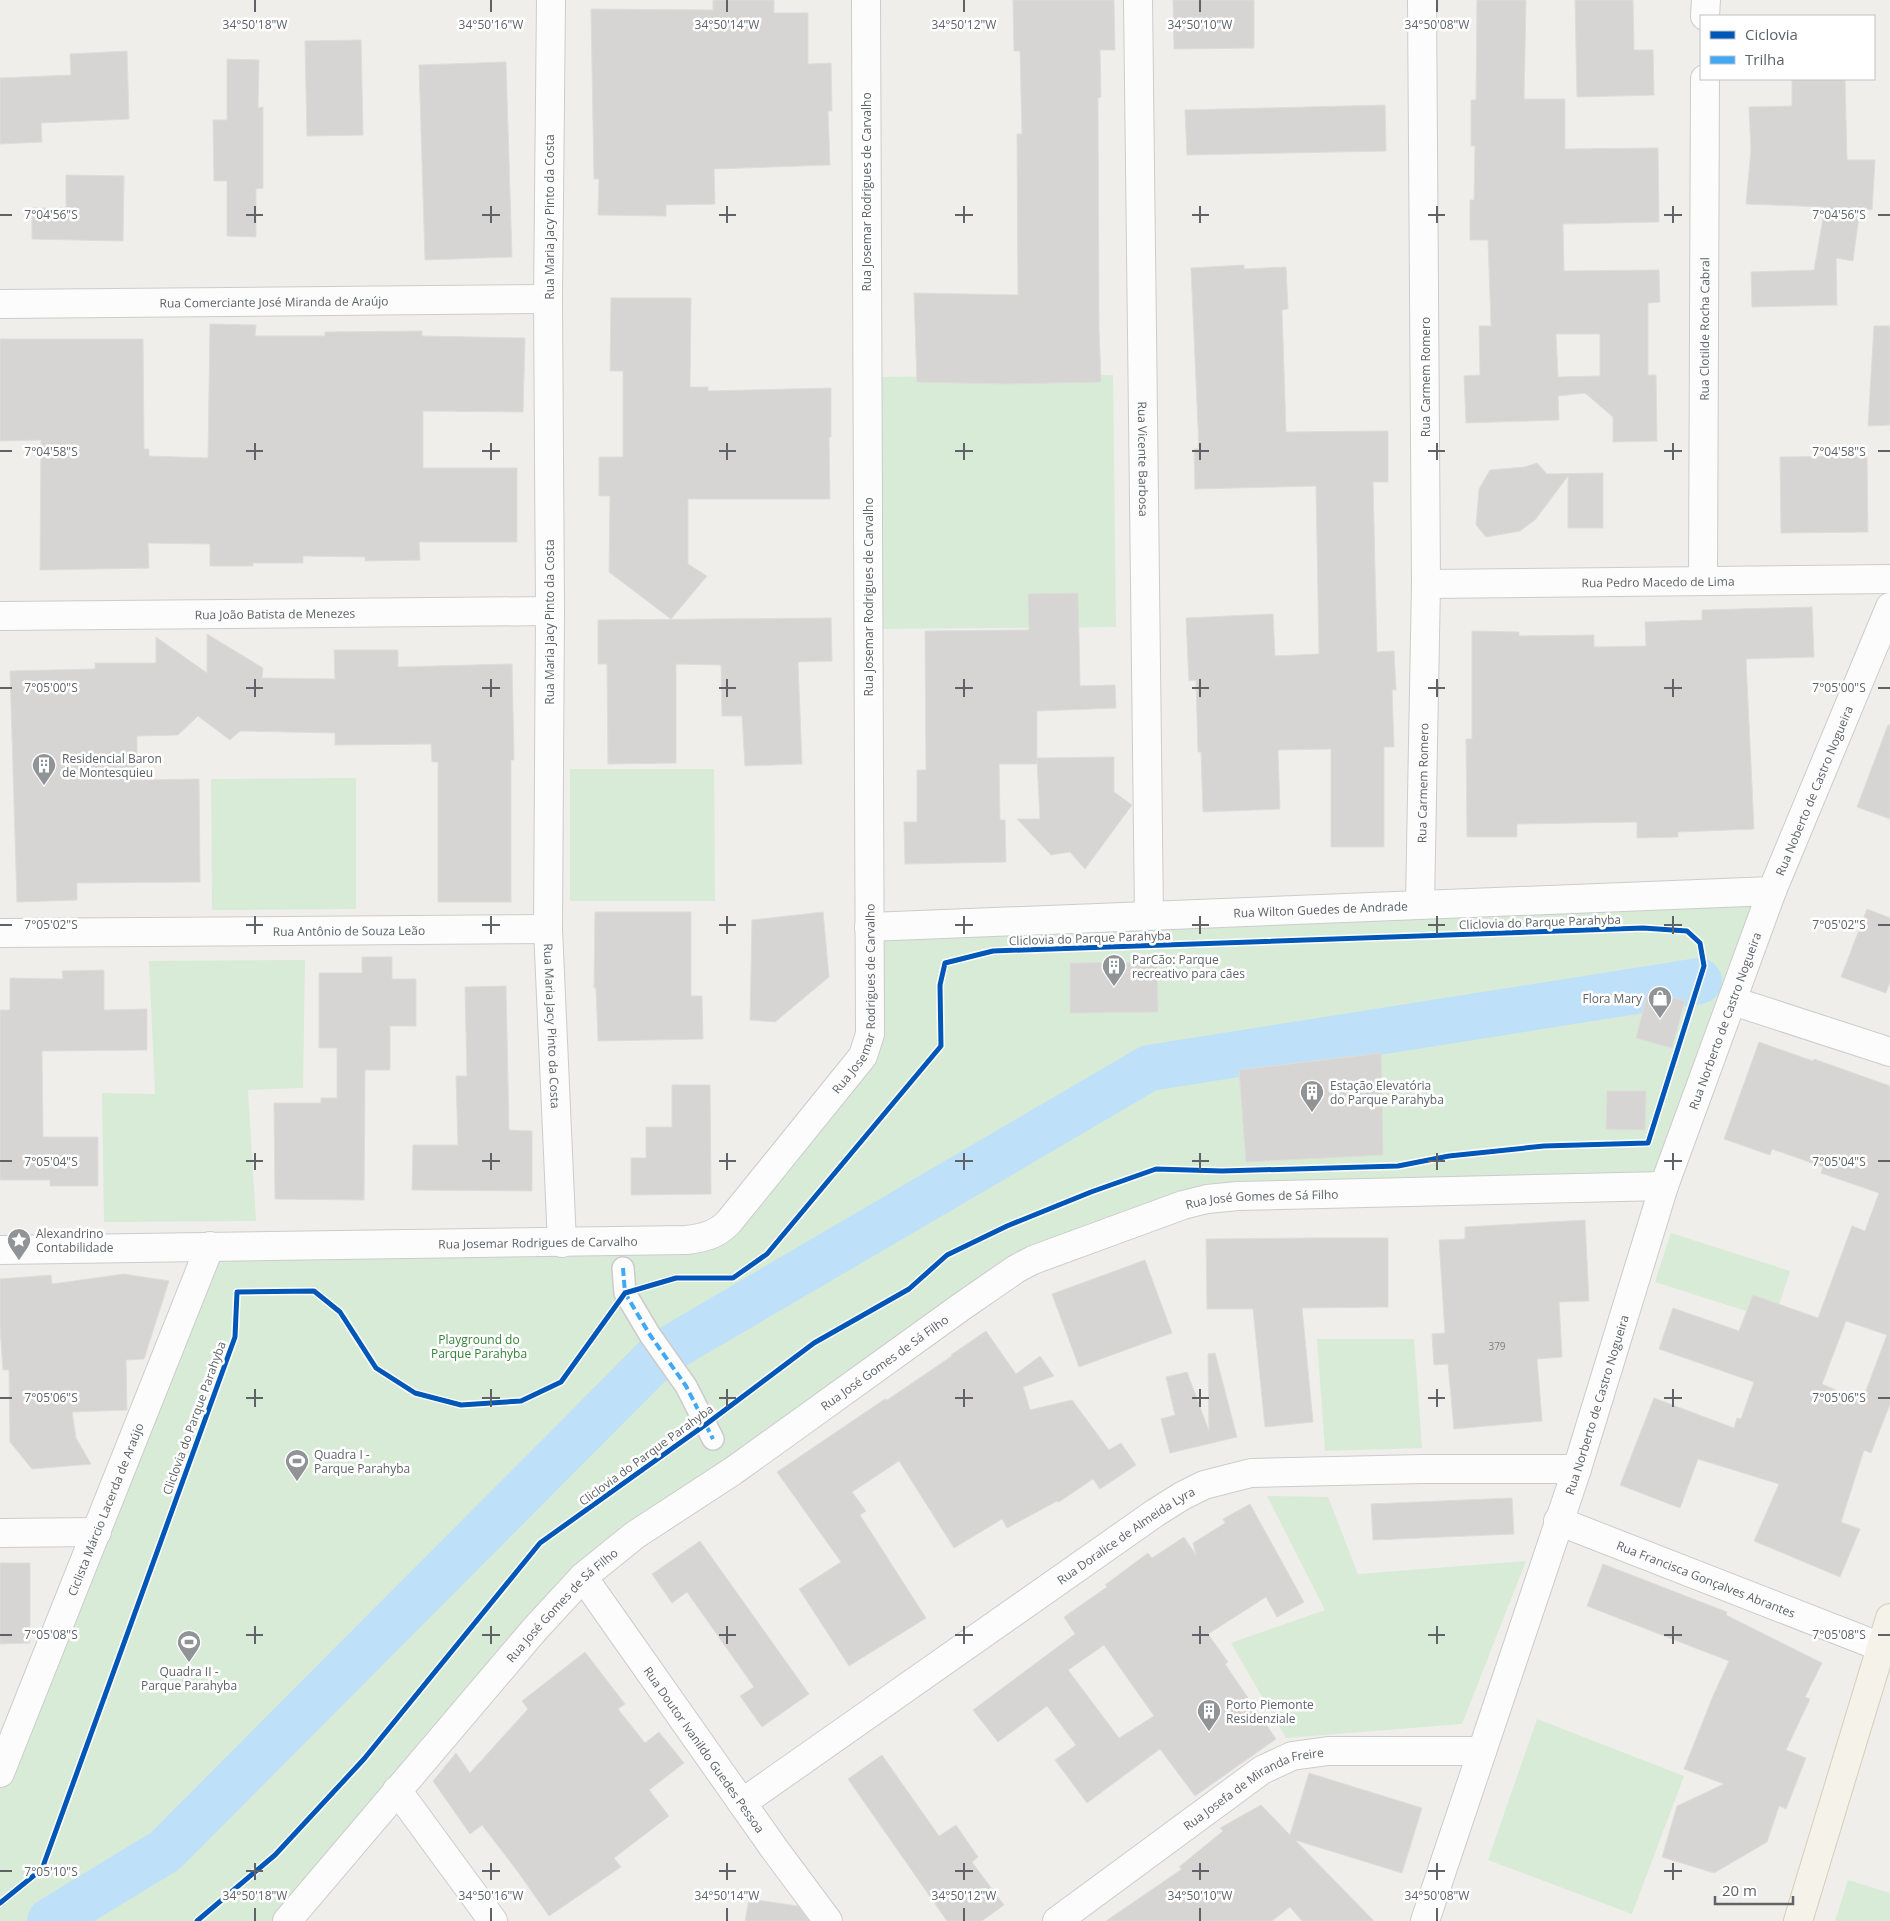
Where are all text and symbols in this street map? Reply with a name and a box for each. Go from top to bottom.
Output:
legend [1700,15,1875,80]
text: 34°50'18"W [223,16,287,33]
text: 34°50'16"W [459,16,523,33]
text: 34°50'14"W [695,16,759,33]
text: 34°50'12"W [932,16,996,33]
text: 34°50'10"W [1168,16,1232,33]
text: 34°50'08"W [1405,16,1469,33]
text: Ciclovia [1745,24,1798,44]
text: Trilha [1745,49,1785,69]
street label: Rua Josemar Rodrigues de Carvalho [858,92,875,292]
street label: Rua Maria Jacy Pinto da Costa [541,134,558,300]
text: 7°04'56"S [24,206,78,223]
text: 7°04'56"S [1812,206,1866,223]
street label: Rua Clotilde Rocha Cabral [1695,257,1713,401]
street label: Rua Comerciante José Miranda de Araújo [159,292,389,311]
street label: Rua Carmem Romero [1417,317,1434,437]
street label: Rua Vicente Barbosa [1134,401,1153,517]
text: 7°04'58"S [24,443,78,460]
text: 7°04'58"S [1812,443,1866,460]
street label: Rua Josemar Rodrigues de Carvalho [860,497,877,697]
street label: Rua Maria Jacy Pinto da Costa [541,539,558,705]
street label: Rua Pedro Macedo de Lima [1581,572,1735,591]
street label: Rua João Batista de Menezes [195,604,356,623]
text: 7°05'00"S [24,679,78,696]
text: 7°05'00"S [1812,679,1866,696]
street label: Rua Noberto de Castro Nogueira [1771,703,1857,878]
street label: Rua Carmem Romero [1413,723,1432,843]
place label: Residencial Baron de Montesquieu [62,750,162,781]
building icon: Residencial Baron de Montesquieu [31,752,57,786]
street label: Rua Wilton Guedes de Andrade [1233,897,1408,921]
street label: Rua Josemar Rodrigues de Carvalho [828,903,879,1097]
street label: Cliclovia do Parque Parahyba [1459,911,1621,933]
text: 7°05'02"S [24,916,78,933]
text: 7°05'02"S [1812,916,1866,933]
street label: Rua Antônio de Souza Leão [273,921,425,940]
street label: Cliclovia do Parque Parahyba [1009,927,1171,949]
street label: Rua Norberto de Castro Nogueira [1684,930,1765,1112]
street label: Rua Maria Jacy Pinto da Costa [540,943,564,1109]
place label: ParCão: Parque recreativo para cães [1132,951,1245,982]
building icon: ParCão: Parque recreativo para cães [1101,953,1127,987]
shop icon: Flora Mary [1647,985,1673,1019]
place label: Flora Mary [1582,990,1643,1007]
place label: Estação Elevatória do Parque Parahyba [1330,1077,1444,1108]
building icon: Estação Elevatória do Parque Parahyba [1299,1079,1325,1113]
text: 7°05'04"S [24,1153,78,1170]
text: 7°05'04"S [1812,1153,1866,1170]
street label: Rua José Gomes de Sá Filho [1184,1185,1339,1213]
place label: Alexandrino Contabilidade [36,1225,114,1256]
place icon: Alexandrino Contabilidade [6,1227,32,1261]
street label: Rua Josemar Rodrigues de Carvalho [438,1232,638,1252]
street label: Rua José Gomes de Sá Filho [817,1310,952,1414]
street label: Rua Norberto de Castro Nogueira [1560,1313,1632,1497]
park label: Playground do Parque Parahyba [431,1331,527,1362]
street label: Cliclovia do Parque Parahyba [158,1339,230,1497]
house number: 379 [1488,1339,1506,1353]
text: 7°05'06"S [24,1389,78,1406]
text: 7°05'06"S [1812,1389,1866,1406]
street label: Cliclovia do Parque Parahyba [575,1400,717,1510]
street label: Ciclista Márcio Lacerda de Araújo [63,1420,147,1598]
place label: Quadra I - Parque Parahyba [314,1446,410,1477]
sports icon: Quadra I - Parque Parahyba [284,1448,310,1482]
street label: Rua Doralice de Almeida Lyra [1053,1482,1198,1588]
street label: Rua Francisca Gonçalves Abrantes [1614,1536,1798,1621]
street label: Rua José Gomes de Sá Filho [502,1544,621,1666]
text: 7°05'08"S [24,1626,78,1643]
text: 7°05'08"S [1812,1626,1866,1643]
sports icon: Quadra II - Parque Parahyba [176,1629,202,1663]
place label: Quadra II - Parque Parahyba [141,1663,237,1694]
street label: Rua Doutor Ivanildo Guedes Pessoa [640,1663,769,1836]
place label: Porto Piemonte Residenziale [1226,1696,1314,1727]
building icon: Porto Piemonte Residenziale [1196,1698,1222,1732]
street label: Rua Josefa de Miranda Freire [1180,1743,1325,1834]
text: 7°05'10"S [24,1863,78,1880]
scale bar [1715,1874,1792,1906]
text: 20 m [1722,1880,1757,1900]
text: 34°50'18"W [223,1887,287,1904]
text: 34°50'16"W [459,1887,523,1904]
text: 34°50'14"W [695,1887,759,1904]
text: 34°50'12"W [932,1887,996,1904]
text: 34°50'10"W [1168,1887,1232,1904]
text: 34°50'08"W [1405,1887,1469,1904]

